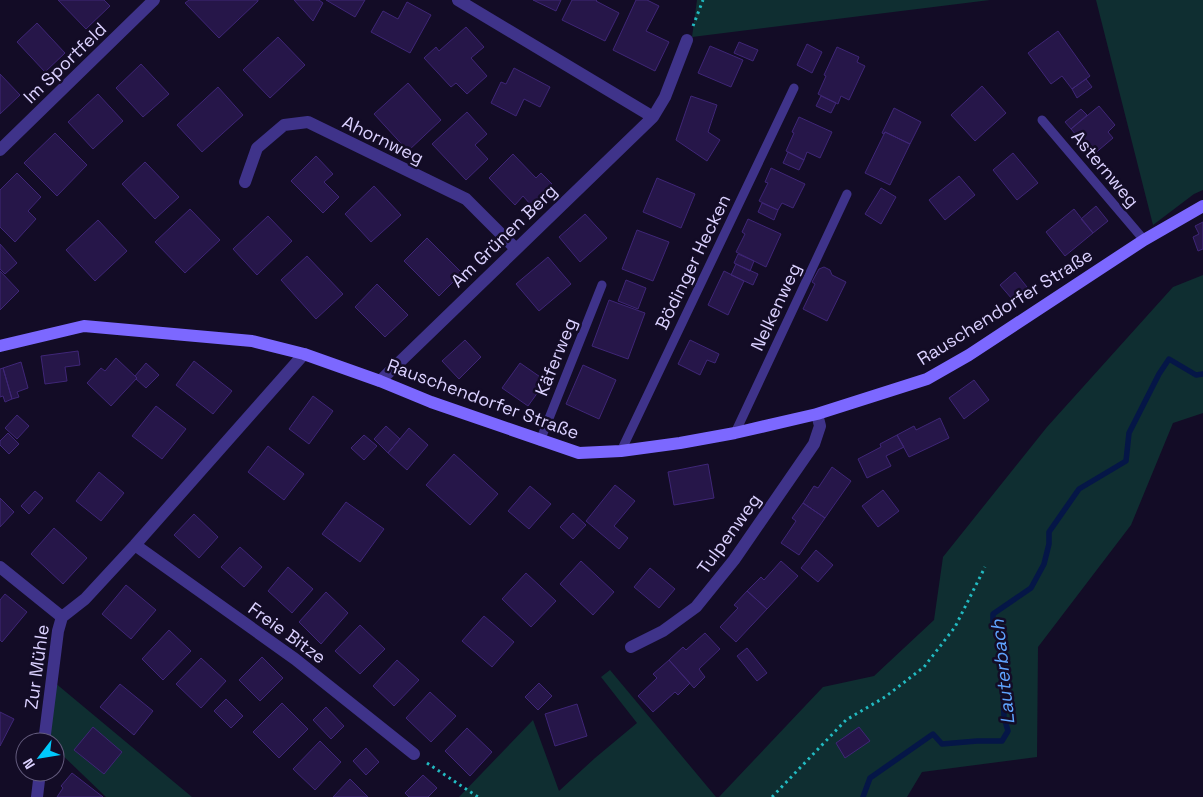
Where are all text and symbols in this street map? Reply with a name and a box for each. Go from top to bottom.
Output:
street label: Im Sportfeld [18,17,111,108]
street label: Ahornweg [339,110,428,169]
street label: Asternweg [1067,126,1144,212]
street label: Am Grünen Berg [446,179,562,292]
street label: Bödinger Hecken [650,190,735,333]
street label: Rauschendorfer Straße [913,243,1097,370]
street label: Nelkenweg [745,259,806,354]
street label: Käferweg [529,314,582,399]
street label: Rauschendorfer Straße [384,353,582,444]
street label: Tulpenweg [692,489,766,579]
street label: Freie Bitze [244,597,331,669]
water label: Lauterbach [985,618,1020,726]
street label: Zur Mühle [19,623,54,711]
north arrow [15,732,65,782]
text: N [19,755,39,772]

